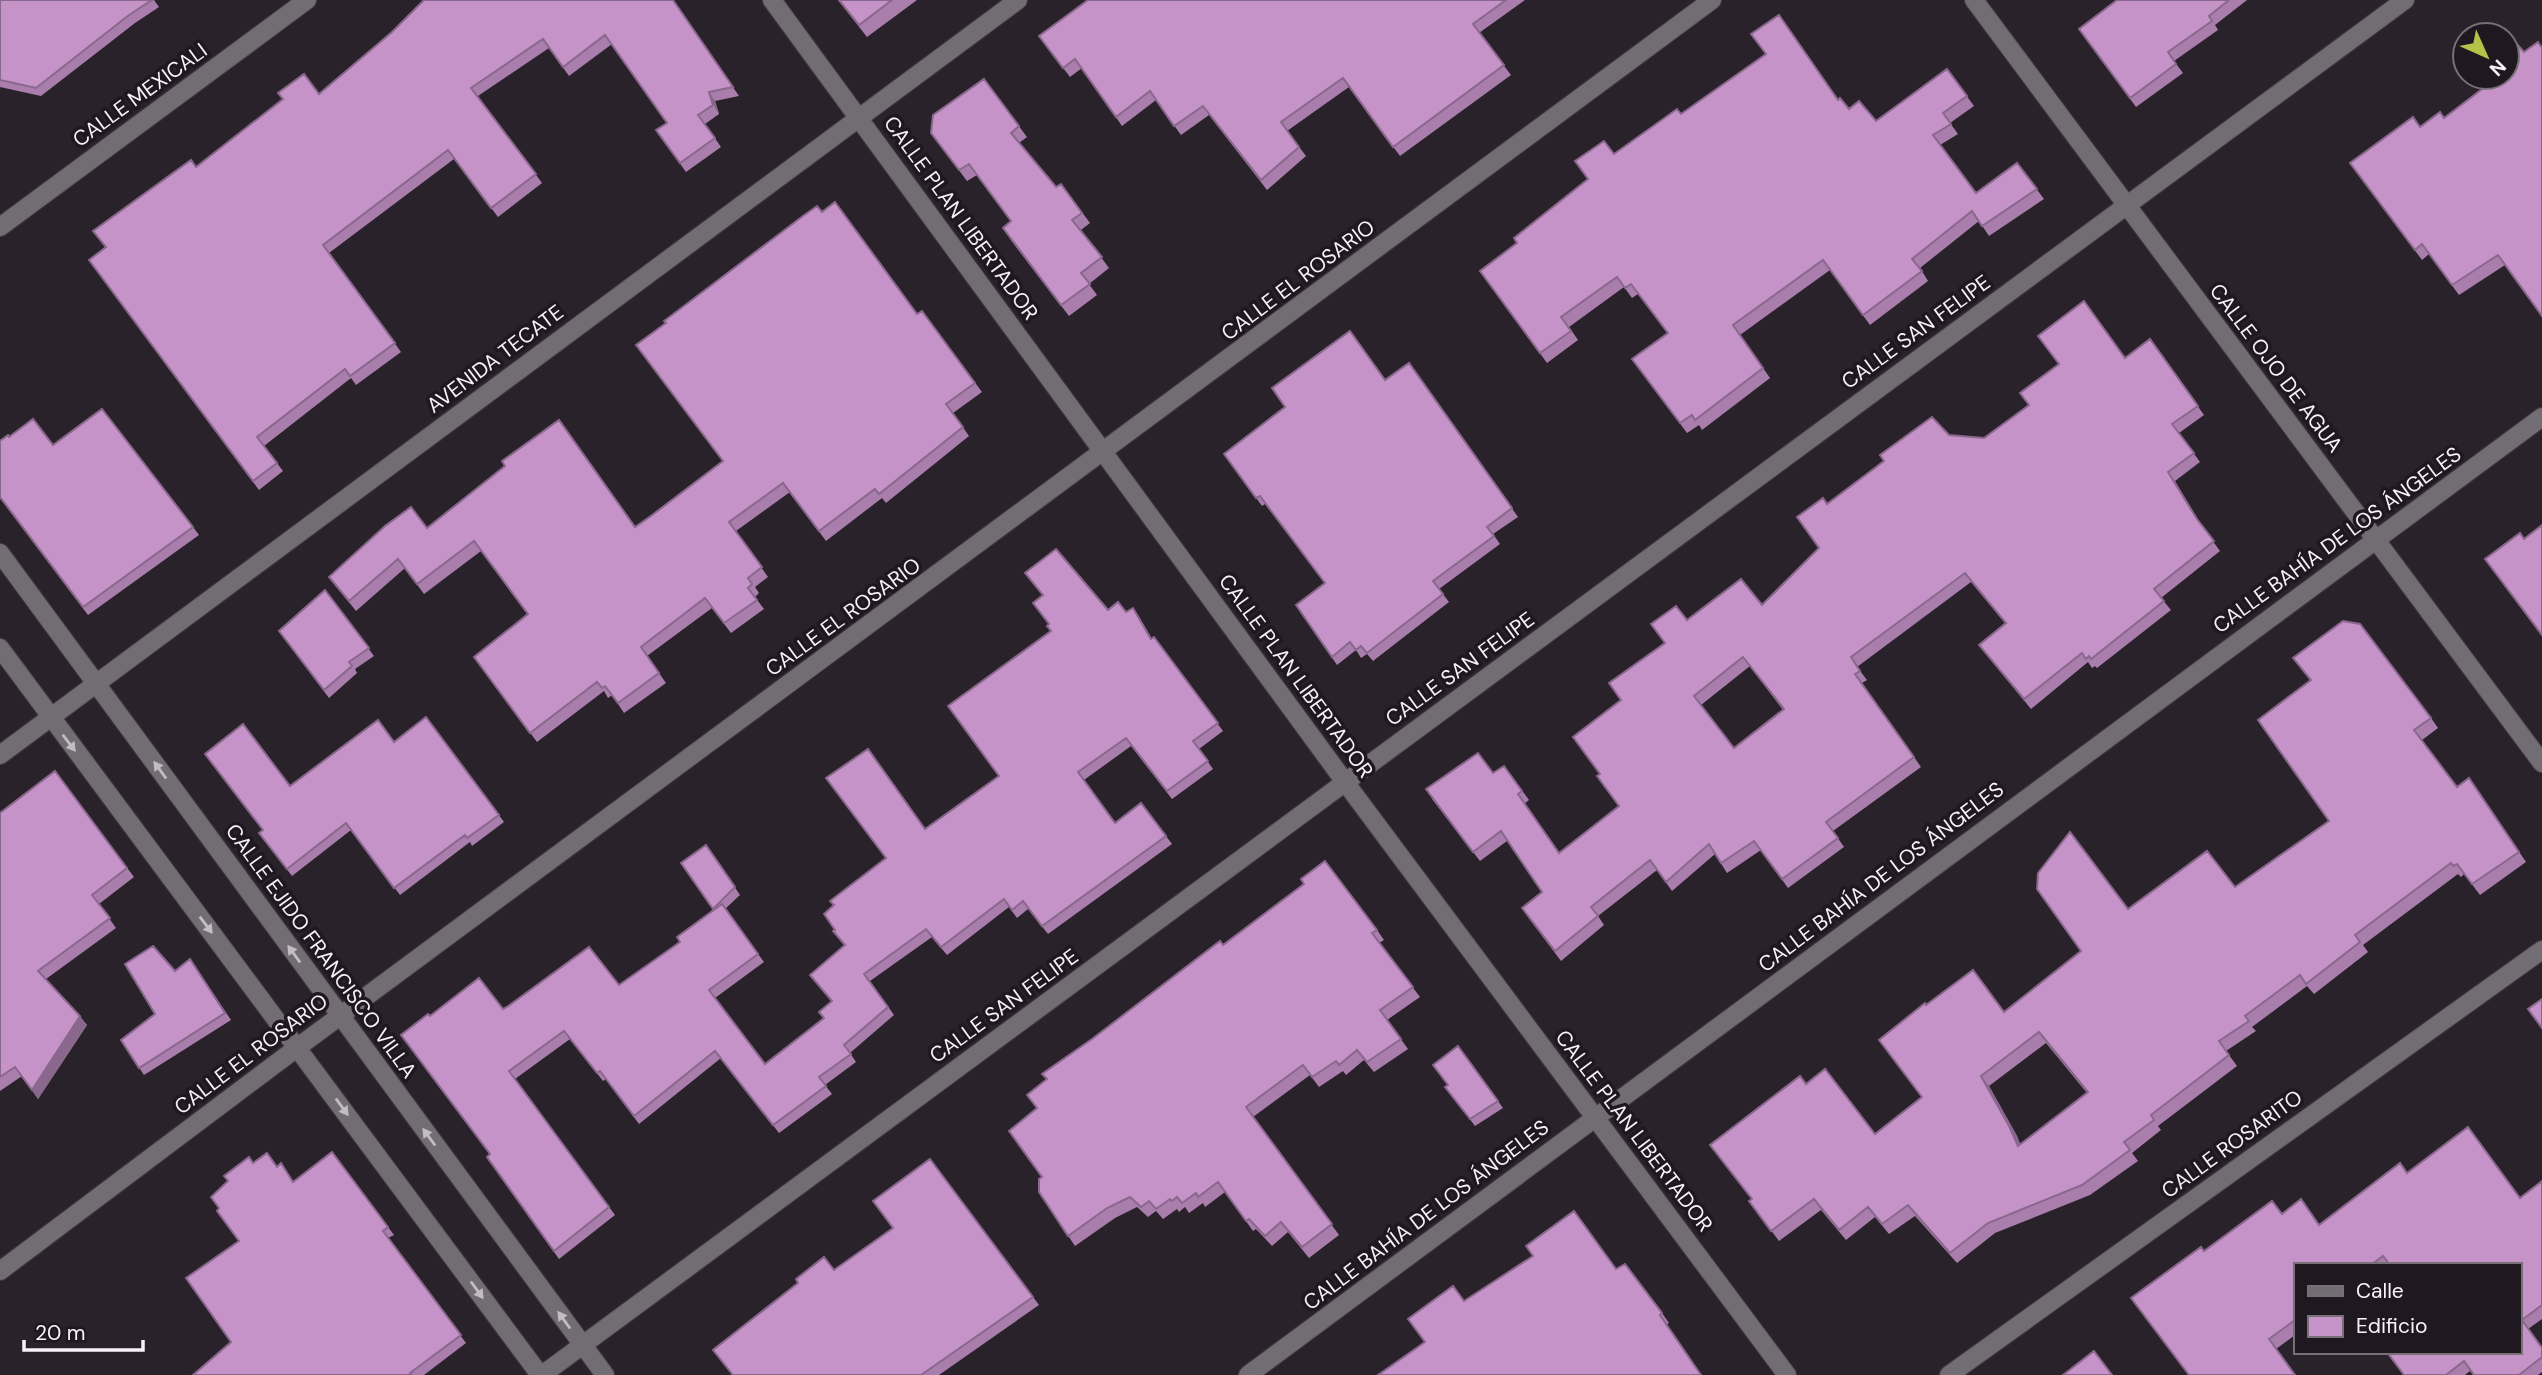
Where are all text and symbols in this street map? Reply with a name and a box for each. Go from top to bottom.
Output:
north arrow [2451,21,2521,91]
street label: CALLE MEXICALI [67,37,213,153]
text: N [2484,54,2511,81]
street label: CALLE PLAN LIBERTADOR [877,110,1045,326]
street label: CALLE EL ROSARIO [1216,213,1380,347]
street label: CALLE SAN FELIPE [1836,268,1996,396]
street label: CALLE OJO DE AGUA [2203,278,2349,458]
street label: AVENIDA TECATE [421,298,569,420]
street label: CALLE BAHÍA DE LOS ÁNGELES [2207,440,2467,640]
street label: CALLE EL ROSARIO [760,551,926,683]
street label: CALLE PLAN LIBERTADOR [1212,568,1380,784]
street label: CALLE SAN FELIPE [1380,605,1540,733]
one-way arrow [62,734,76,752]
one-way arrow [153,761,167,779]
street label: CALLE BAHÍA DE LOS ÁNGELES [1753,775,2009,979]
street label: CALLE EJIDO FRANCISCO VILLA [219,818,423,1084]
one-way arrow [199,916,213,934]
street label: CALLE SAN FELIPE [924,942,1084,1070]
one-way arrow [288,945,302,963]
street label: CALLE EL ROSARIO [169,987,333,1121]
street label: CALLE PLAN LIBERTADOR [1549,1024,1719,1238]
street label: CALLE ROSARITO [2156,1083,2308,1205]
one-way arrow [335,1098,349,1116]
street label: CALLE BAHÍA DE LOS ÁNGELES [1298,1113,1554,1317]
one-way arrow [422,1128,436,1146]
legend [2294,1263,2521,1354]
text: Calle [2356,1277,2404,1305]
one-way arrow [470,1281,484,1299]
scale bar [24,1308,144,1352]
one-way arrow [557,1311,571,1329]
text: Edificio [2356,1312,2427,1340]
text: 20 m [35,1319,86,1347]

